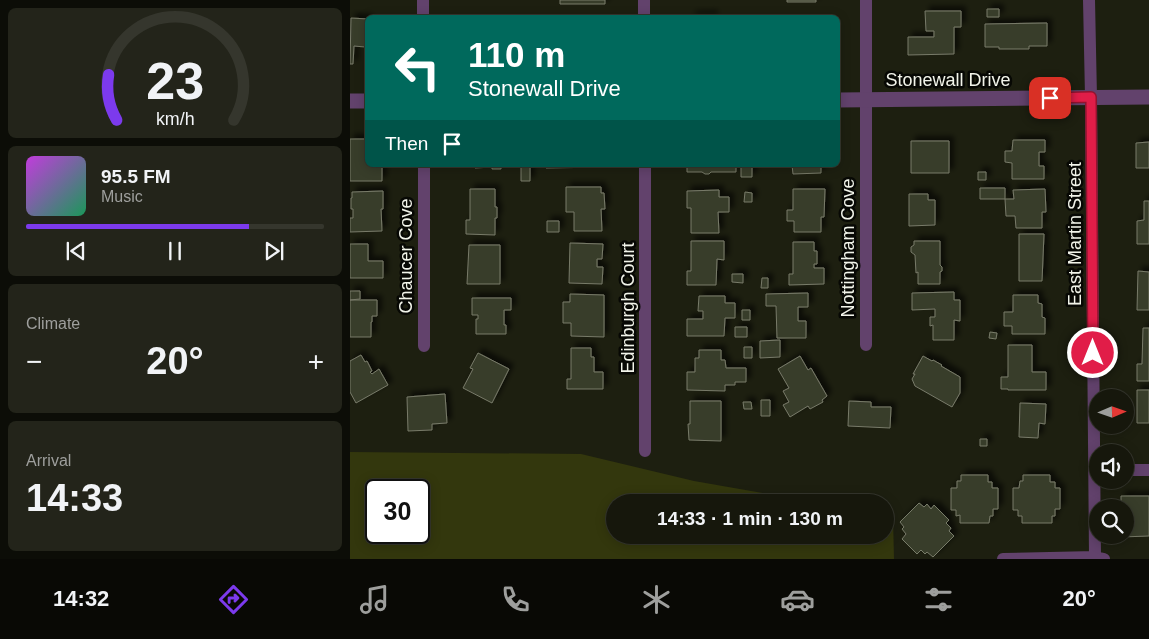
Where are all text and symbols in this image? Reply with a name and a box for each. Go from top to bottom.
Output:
icon: left [385,35,450,100]
text: 110 m [468,35,565,74]
text: 23 [146,52,204,110]
street label: Stonewall Drive [885,70,1011,90]
text: Stonewall Drive [468,76,621,101]
pin [1029,77,1071,119]
icon: arrive [1036,84,1064,112]
text: km/h [156,109,194,129]
icon: arrive [438,130,466,158]
text: Then [385,133,428,154]
street label: East Martin Street [1065,162,1085,306]
text: 95.5 FM [101,166,171,187]
street label: Nottingham Cove [838,178,858,318]
text: Music [101,188,143,205]
street label: Chaucer Cove [396,198,416,314]
icon: previous [62,237,90,265]
icon: pause [161,237,189,265]
icon: next [260,237,288,265]
street label: Edinburgh Court [618,242,638,374]
text: Climate [26,315,80,332]
position arrow [1066,326,1118,378]
text: 20° [146,340,204,382]
text: − [26,346,42,377]
text: + [308,346,324,377]
north arrow [1089,389,1134,434]
map controls [1089,389,1134,544]
button: sound [1089,444,1134,489]
text: Arrival [26,452,71,469]
text: 14:33 [26,477,123,519]
speed limit sign: 30 [365,479,430,544]
button: search [1089,499,1134,544]
text: 14:33 · 1 min · 130 m [657,508,843,529]
icon: directions [216,582,251,617]
icon: music [357,582,392,617]
icon: phone [498,582,533,617]
icon: climate [639,582,674,617]
icon: car [780,582,815,617]
icon: filters [921,582,956,617]
text: 14:32 [53,586,109,611]
text: 20° [1063,586,1096,611]

